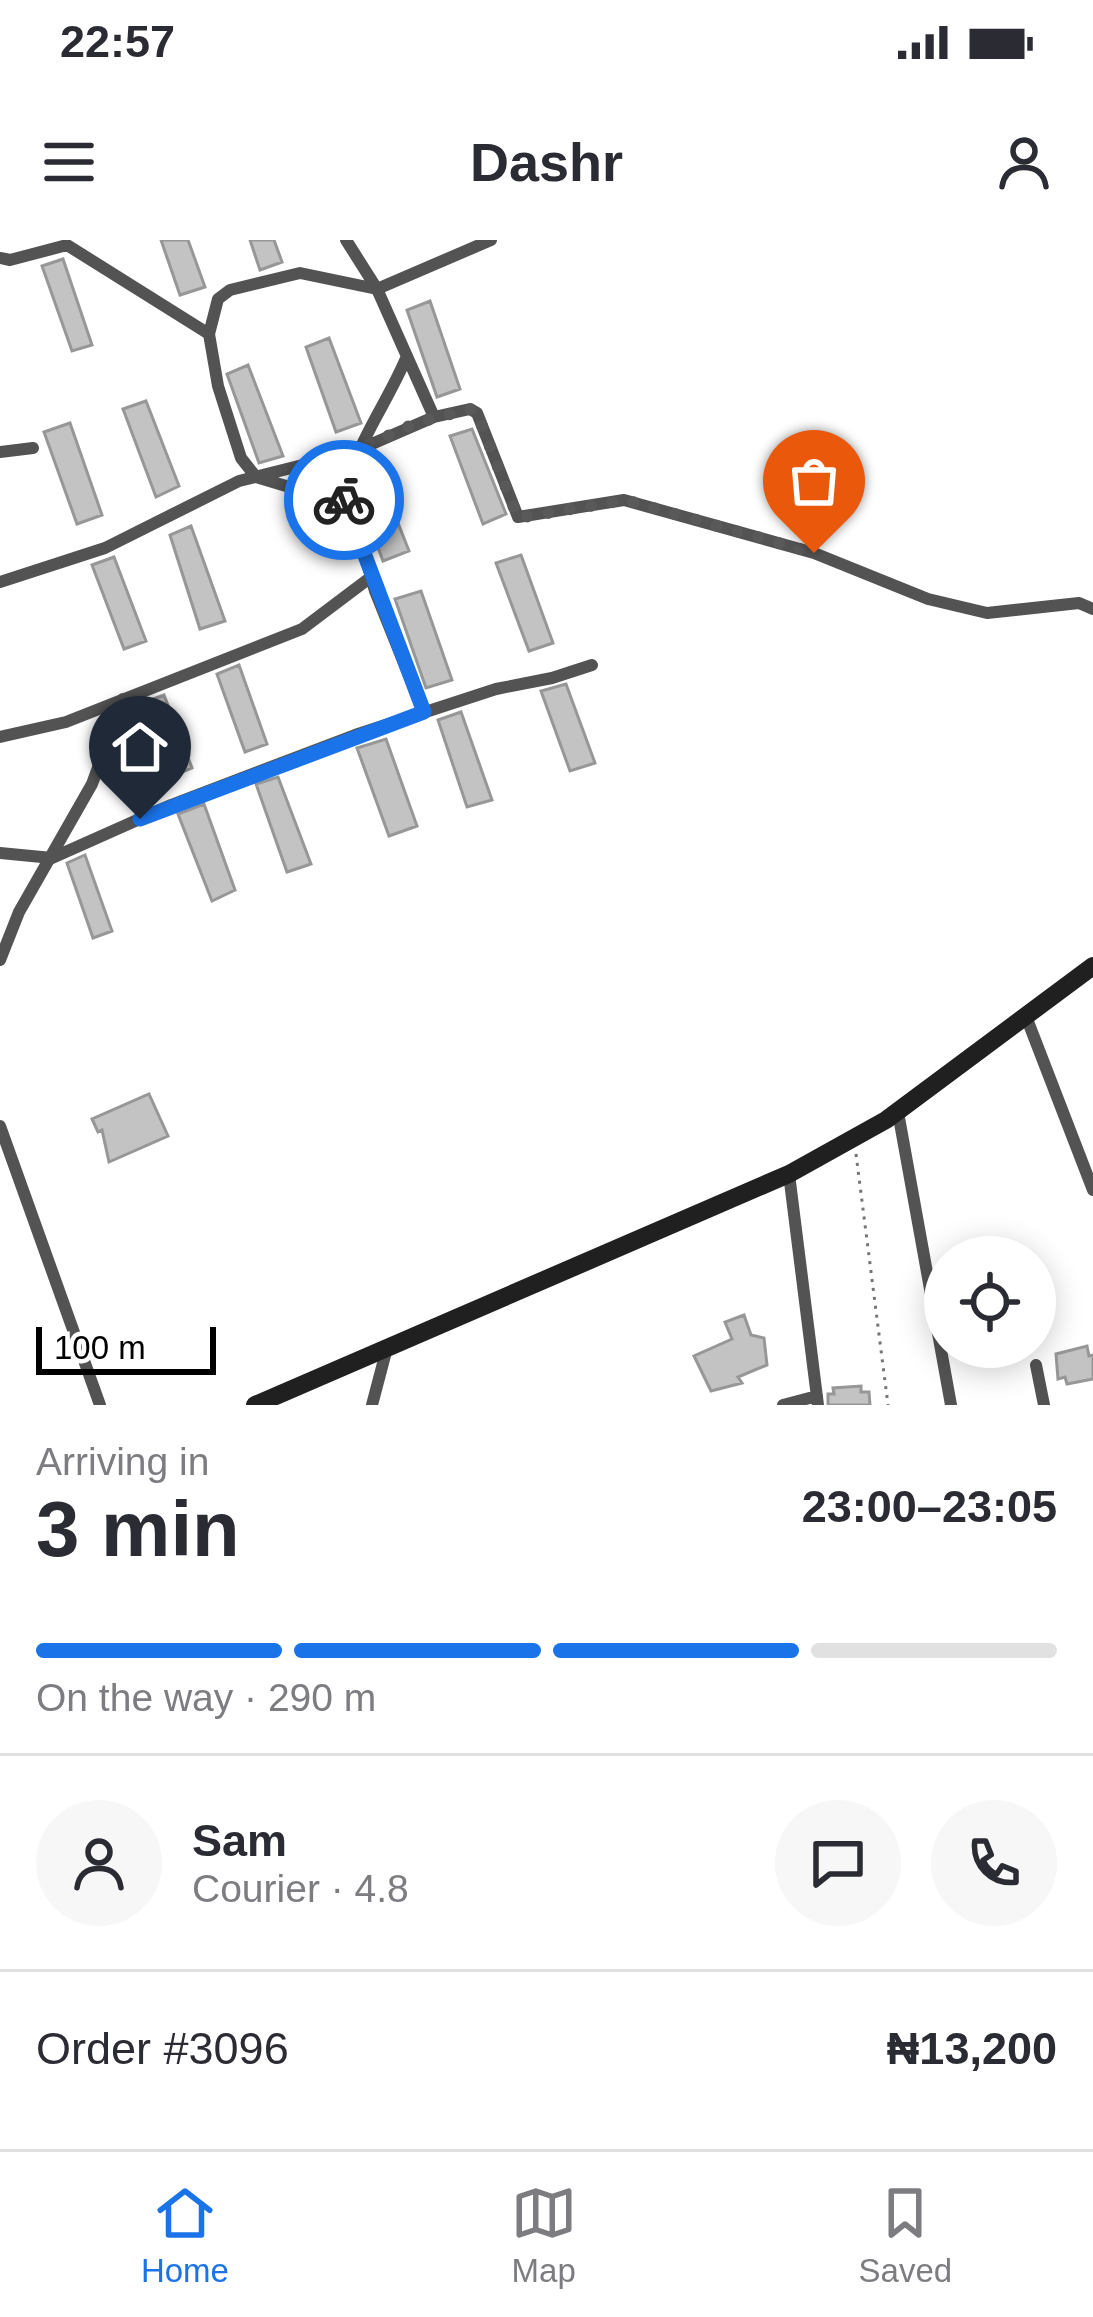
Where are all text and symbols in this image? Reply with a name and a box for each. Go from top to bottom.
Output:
text: 22:57 [60,16,175,67]
icon: menu [36,129,102,195]
icon: person [991,129,1057,195]
text: Dashr [470,132,623,192]
pin [763,430,865,553]
courier [284,440,404,560]
icon: bag [781,448,847,514]
icon: bike [311,467,377,533]
pin [89,696,191,819]
icon: home [107,714,173,780]
map controls [924,1236,1056,1368]
button: locate [924,1236,1056,1368]
scale bar [36,1321,216,1374]
text: 100 m [54,1329,146,1366]
text: Arriving in [36,1440,209,1483]
text: 23:00–23:05 [802,1481,1057,1532]
text: 3 min [36,1485,240,1573]
text: On the way · 290 m [36,1676,376,1719]
button: person [36,1800,162,1926]
button: chat [775,1800,901,1926]
button: phone [931,1800,1057,1926]
text: Sam [192,1815,287,1866]
text: Courier · 4.8 [192,1867,409,1910]
text: Order #3096 [36,2023,289,2074]
text: ₦13,200 [887,2023,1057,2074]
tab: Home [141,2180,229,2290]
tab: Map [511,2180,577,2290]
tab: Saved [859,2180,952,2290]

